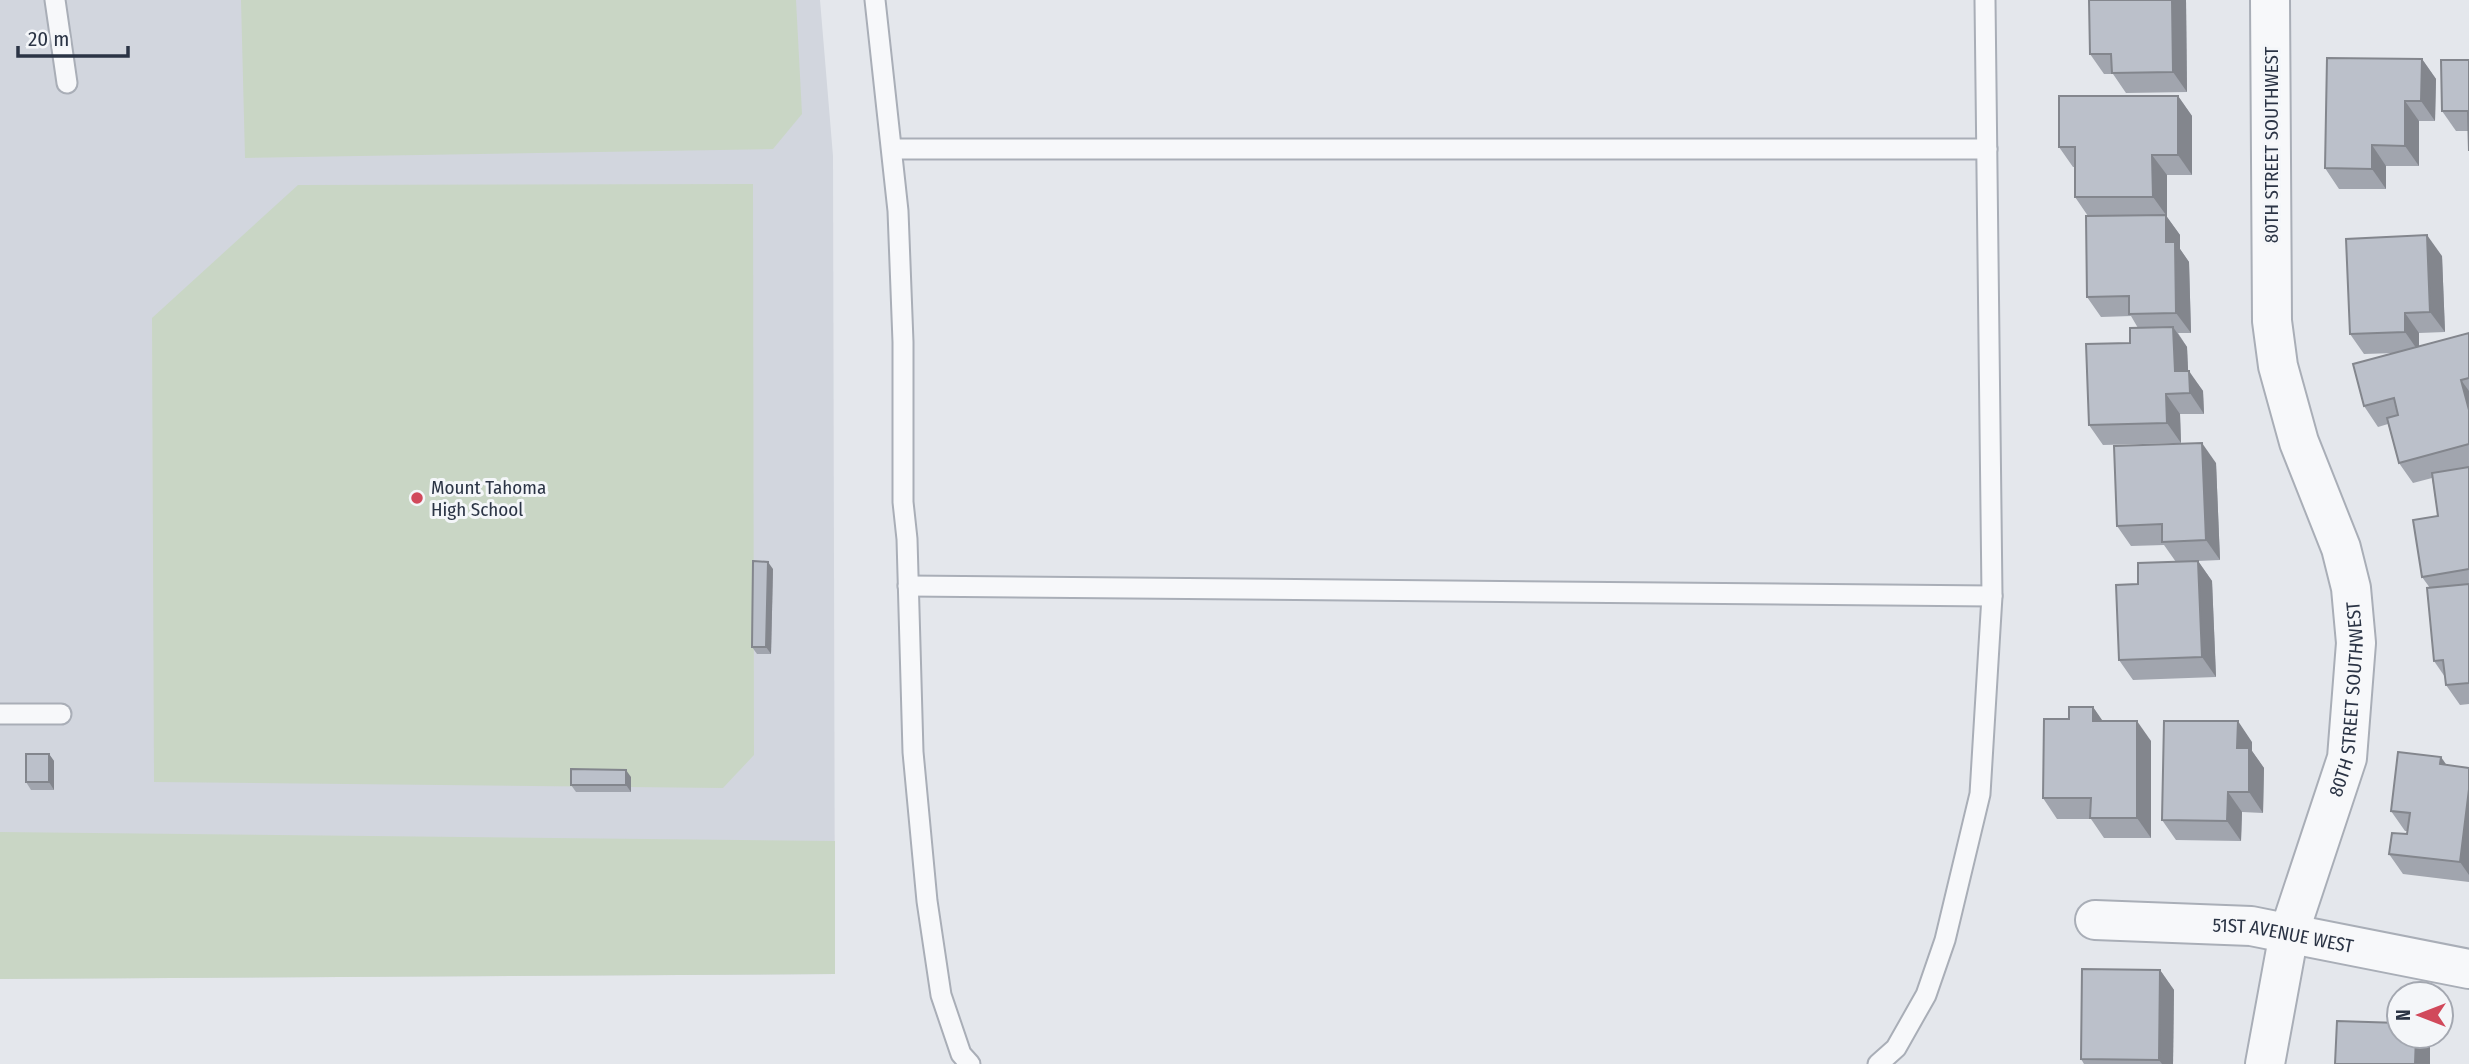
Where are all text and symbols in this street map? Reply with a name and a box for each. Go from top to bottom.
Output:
scale bar [18,14,128,58]
text: 20 m [28,26,69,52]
street label: 80TH STREET SOUTHWEST [2260,47,2283,243]
place label: Mount Tahoma High School [431,476,546,521]
marker: Mount Tahoma High School [409,490,425,506]
street label: 80TH STREET SOUTHWEST [2324,601,2368,799]
street label: 51ST AVENUE WEST [2212,913,2356,957]
north arrow [2385,980,2455,1050]
text: N [2392,1009,2415,1021]

